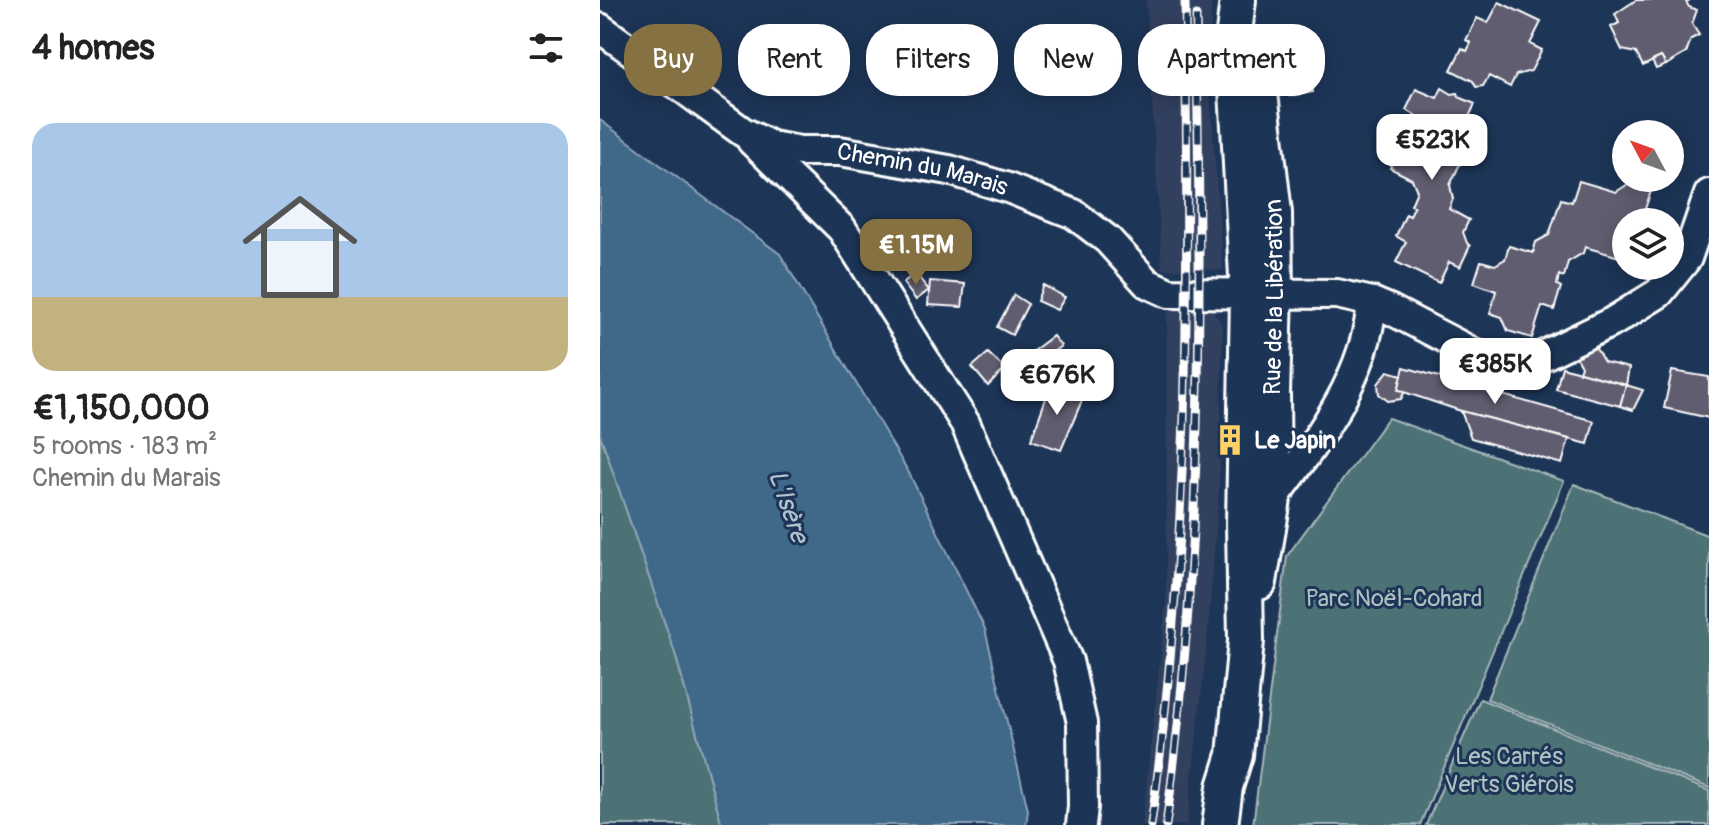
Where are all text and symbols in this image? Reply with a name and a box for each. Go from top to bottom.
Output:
chip: Buy [624,24,722,96]
chip: Rent [738,24,850,96]
chip: Filters [866,24,998,96]
chip: New [1014,24,1122,96]
chip: Apartment [1138,24,1325,96]
icon: filters [524,26,568,70]
text: 4 homes [32,27,154,70]
pin: €523K [1376,114,1488,182]
north arrow [1612,120,1684,192]
map controls [1612,120,1684,280]
text: €523K [1394,124,1470,156]
street label: Chemin du Marais [835,137,1012,202]
icon: home [228,175,372,319]
street label: Rue de la Libération [1258,198,1290,396]
button: layers [1612,208,1684,280]
pin: €1.15M [851,219,981,287]
text: €1.15M [878,229,954,261]
pin: €385K [1439,338,1551,406]
text: €385K [1458,348,1532,380]
pin: €676K [1001,349,1113,417]
text: €676K [1019,359,1095,391]
text: €1,150,000 [32,387,210,430]
building icon: Le Japin [1213,423,1247,457]
place label: Le Japin [1254,426,1336,455]
text: 5 rooms · 183 m² [32,430,217,462]
text: Chemin du Marais [32,462,221,494]
water label: L'Isère [761,466,816,549]
park label: Parc Noël-Cohard [1305,584,1483,613]
park label: Les Carrés Verts Giérois [1444,742,1574,799]

